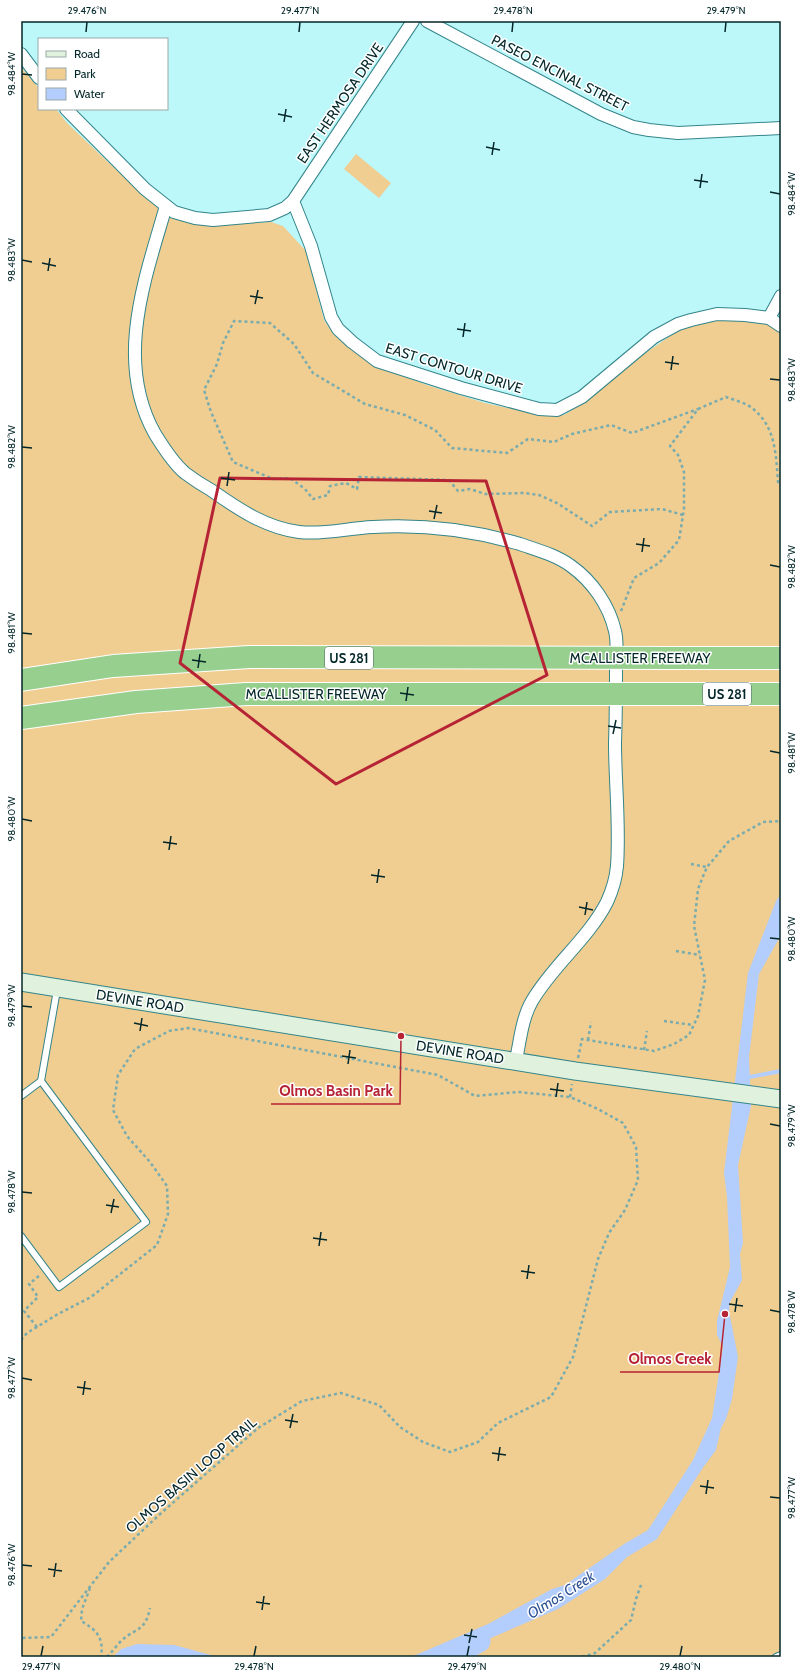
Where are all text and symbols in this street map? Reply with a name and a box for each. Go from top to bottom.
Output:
text: 29.476°N [68,4,106,17]
text: 29.477°N [281,4,319,17]
text: 29.478°N [493,4,533,17]
text: 29.479°N [706,4,746,17]
street label: PASEO ENCINAL STREET [489,31,632,116]
legend [38,38,168,110]
street label: EAST HERMOSA DRIVE [293,39,387,167]
text: Road [74,46,100,61]
text: 98.484°W [5,52,18,96]
text: Park [74,66,96,81]
text: Water [74,86,105,101]
text: 98.484°W [785,172,798,216]
text: 98.483°W [5,238,18,282]
street label: EAST CONTOUR DRIVE [383,339,525,397]
text: 98.483°W [785,358,798,402]
text: 98.482°W [5,425,18,469]
text: 98.482°W [785,545,798,589]
text: 98.481°W [5,612,18,654]
road number: US 281 [325,647,373,669]
street label: MCALLISTER FREEWAY [570,649,711,667]
road number: US 281 [703,683,751,705]
street label: MCALLISTER FREEWAY [246,685,387,703]
text: 98.481°W [785,732,798,774]
text: 98.480°W [5,796,18,842]
text: 98.480°W [785,916,798,962]
text: 98.479°W [5,984,18,1027]
street label: DEVINE ROAD [95,985,185,1017]
street label: DEVINE ROAD [415,1036,505,1068]
callout: Olmos Basin Park [271,1077,400,1104]
text: Olmos Basin Park [279,1082,393,1100]
text: 98.479°W [785,1104,798,1147]
text: 98.478°W [5,1170,18,1214]
text: 98.478°W [785,1290,798,1334]
callout: Olmos Creek [620,1345,719,1372]
text: Olmos Creek [628,1350,712,1368]
text: 98.477°W [5,1356,18,1399]
street label: OLMOS BASIN LOOP TRAIL [122,1413,260,1537]
text: 98.477°W [785,1476,798,1519]
text: 98.476°W [5,1543,18,1586]
water label: Olmos Creek [524,1567,598,1623]
text: 29.477°N [22,1660,60,1673]
text: 29.478°N [234,1660,274,1673]
text: 29.479°N [447,1660,487,1673]
text: 29.480°N [659,1660,701,1673]

